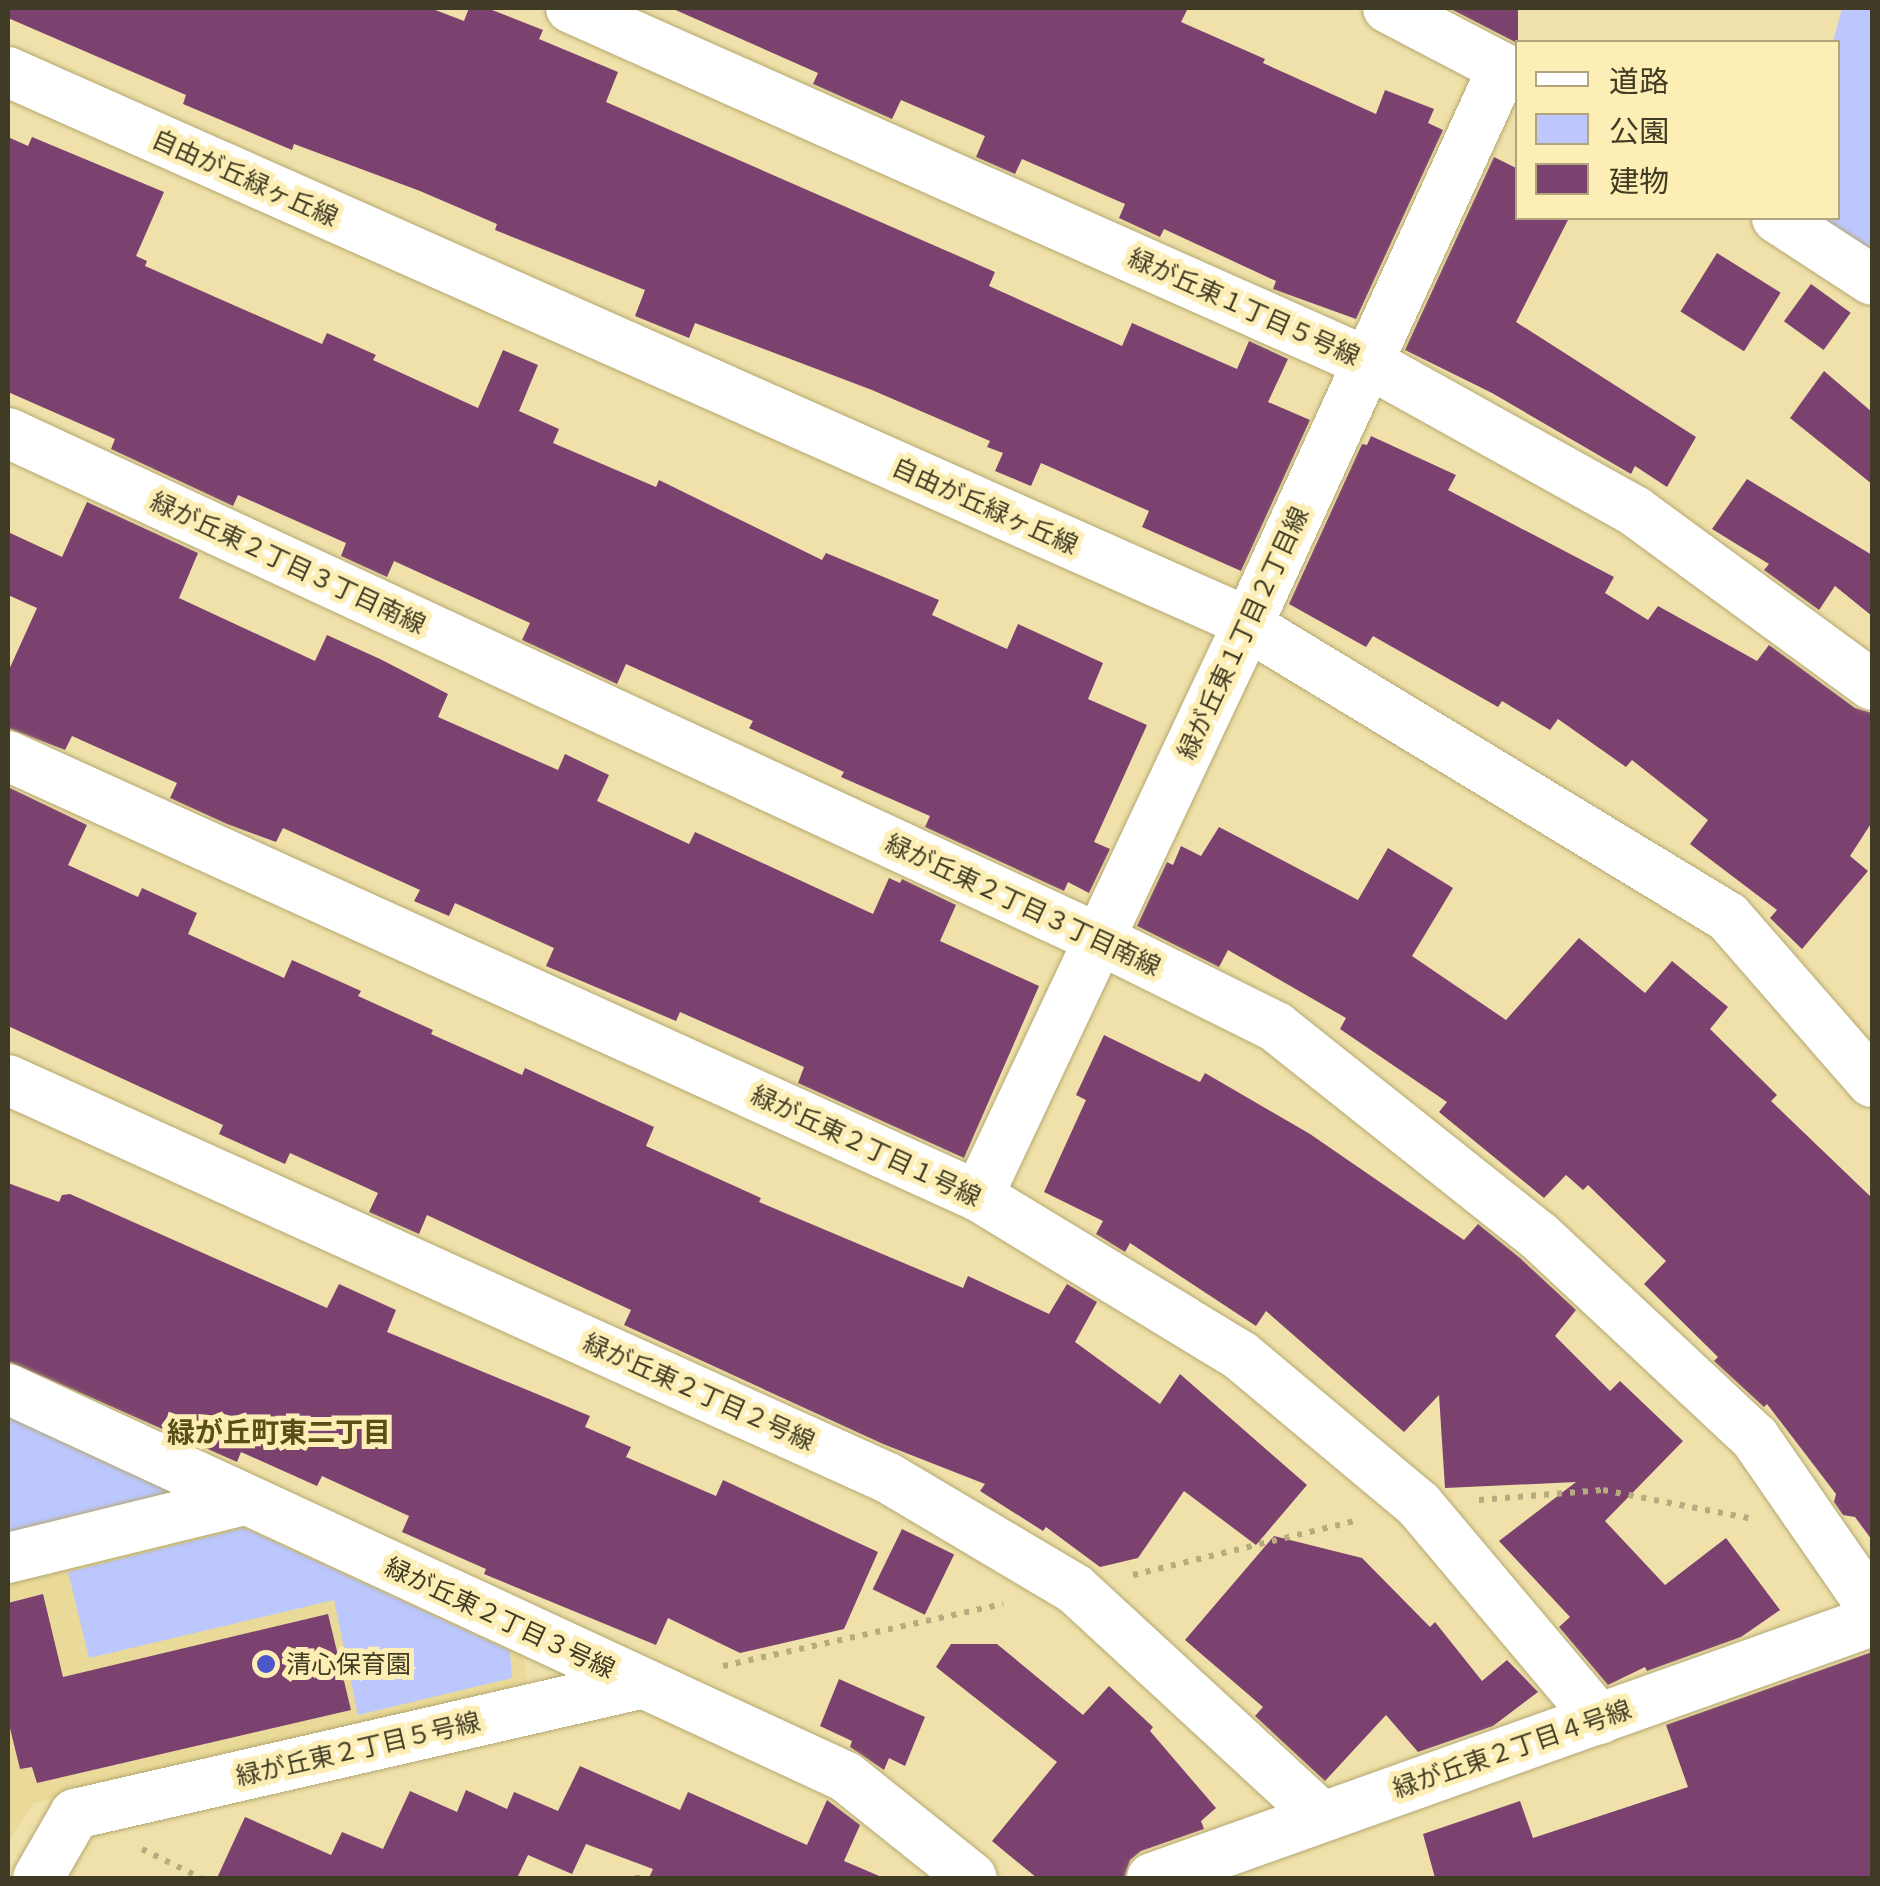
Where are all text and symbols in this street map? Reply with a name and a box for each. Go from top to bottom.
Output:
legend [1515,40,1840,220]
text: 道路 [1609,64,1669,98]
text: 公園 [1609,114,1669,148]
street label: 自由が丘緑ヶ丘線 [148,124,342,232]
text: 建物 [1609,164,1669,198]
street label: 緑が丘東１丁目５号線 [1124,242,1364,372]
street label: 自由が丘緑ヶ丘線 [888,452,1082,560]
street label: 緑が丘東２丁目３丁目南線 [146,486,430,640]
street label: 緑が丘東１丁目２丁目線 [1171,502,1315,764]
street label: 緑が丘東２丁目３丁目南線 [881,828,1165,982]
street label: 緑が丘東２丁目１号線 [746,1080,986,1212]
street label: 緑が丘東２丁目２号線 [579,1327,819,1457]
district label: 緑が丘町東二丁目 [167,1415,391,1449]
street label: 緑が丘東２丁目３号線 [380,1552,620,1684]
place label: 清心保育園 [286,1649,411,1679]
marker: 清心保育園 [255,1653,277,1675]
street label: 緑が丘東２丁目４号線 [1389,1694,1635,1804]
street label: 緑が丘東２丁目５号線 [233,1706,483,1792]

